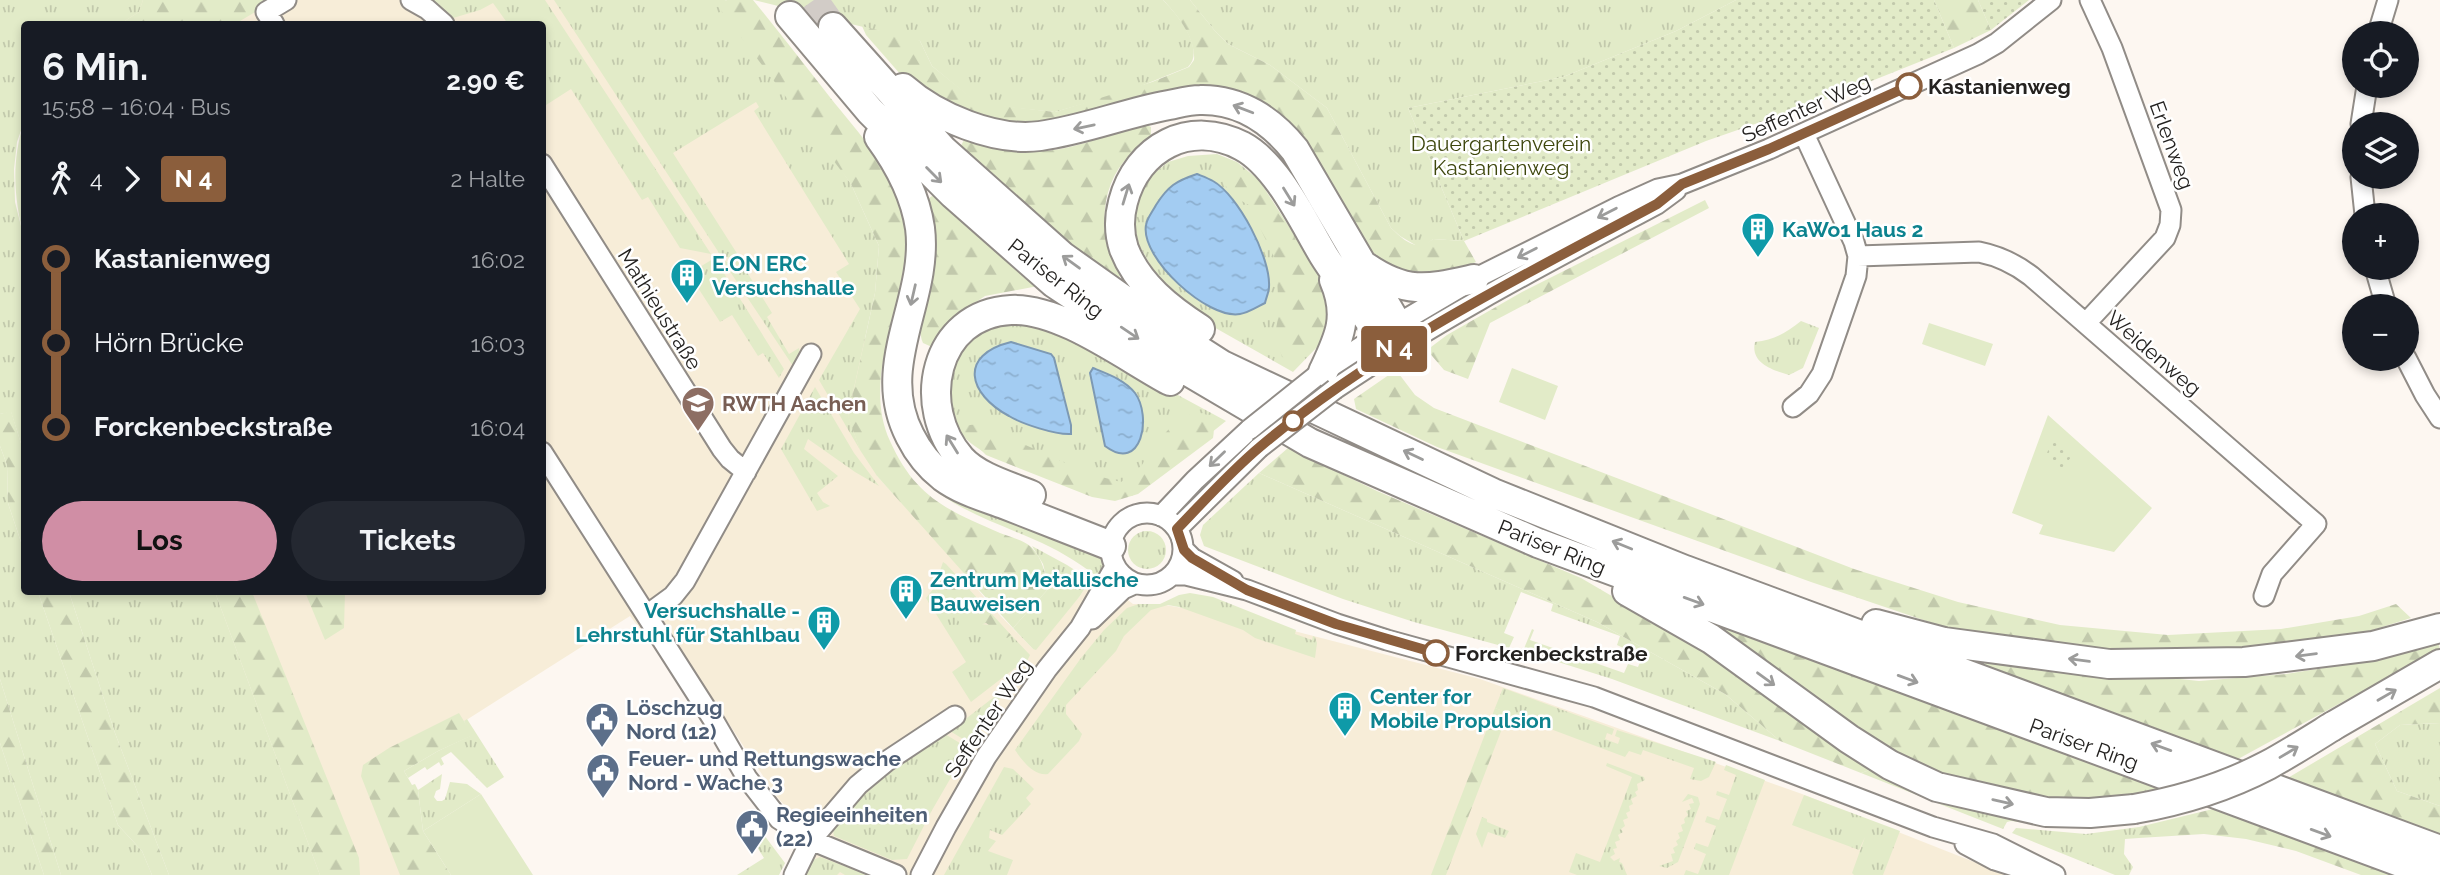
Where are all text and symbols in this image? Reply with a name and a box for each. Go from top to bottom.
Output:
map controls [2342,21,2419,371]
button: locate [2342,21,2419,98]
text: 6 Min. [42,44,148,89]
text: 2.90 € [446,66,525,96]
street label: Seffenter Weg [1738,69,1874,147]
marker: Kastanienweg [1896,73,1922,99]
place label: Kastanienweg [1928,74,2071,99]
text: 15:58 – 16:04 · Bus [42,93,231,120]
street label: Erlenweg [2145,97,2199,193]
one-way arrow [1232,101,1254,114]
button: layers [2342,112,2419,189]
one-way arrow [1073,120,1096,134]
park label: Dauergartenverein Kastanienweg [1411,131,1591,180]
icon: walk [42,160,80,198]
icon: forward [113,160,151,198]
text: N 4 [175,164,212,193]
text: 4 [90,165,103,192]
text: 2 Halte [450,165,525,192]
one-way arrow [926,166,943,183]
one-way arrow [1120,183,1133,205]
one-way arrow [1282,187,1297,206]
button: + [2342,203,2419,280]
one-way arrow [1597,206,1618,220]
building icon: KaWo1 Haus 2 [1739,210,1777,259]
place label: KaWo1 Haus 2 [1782,217,1923,242]
street label: Pariser Ring [1003,233,1109,323]
text: Kastanienweg [94,244,271,274]
street label: Mathieustraße [613,244,707,374]
text: 16:02 [471,246,525,273]
one-way arrow [1517,247,1538,261]
place label: E.ON ERC Versuchshalle [712,251,855,300]
one-way arrow [1062,255,1081,269]
building icon: E.ON ERC Versuchshalle [668,256,706,305]
one-way arrow [906,283,920,306]
button: − [2342,294,2419,371]
street label: Weidenweg [2102,305,2206,401]
one-way arrow [1120,326,1139,341]
line badge: N 4 [1354,326,1434,372]
text: Hörn Brücke [94,328,244,358]
text: 16:03 [471,330,525,357]
text: N 4 [1375,334,1413,363]
school or university icon: RWTH Aachen [679,384,717,433]
place label: RWTH Aachen [722,391,866,416]
unlabelled marker [1283,411,1303,431]
text: Forckenbeckstraße [94,412,332,442]
text: 16:04 [470,414,525,441]
one-way arrow [944,434,958,454]
one-way arrow [1403,448,1424,461]
one-way arrow [1209,450,1226,467]
button: Los [42,501,277,581]
button: Tickets [291,501,525,581]
street label: Pariser Ring [1494,514,1610,580]
one-way arrow [1612,537,1633,550]
place label: Zentrum Metallische Bauweisen [930,567,1139,616]
building icon: Zentrum Metallische Bauweisen [887,572,925,621]
one-way arrow [1683,595,1705,608]
place label: Versuchshalle - Lehrstuhl für Stahlbau [575,598,800,647]
building icon: Versuchshalle - Lehrstuhl für Stahlbau [805,603,843,652]
marker: Forckenbeckstraße [1423,640,1449,666]
place label: Forckenbeckstraße [1455,641,1648,666]
one-way arrow [2295,648,2318,661]
street label: Seffenter Weg [939,654,1037,782]
one-way arrow [2068,654,2091,667]
one-way arrow [1756,672,1775,687]
one-way arrow [1896,673,1918,686]
place label: Center for Mobile Propulsion [1370,684,1552,733]
one-way arrow [2376,688,2396,702]
building icon: Center for Mobile Propulsion [1326,689,1364,738]
place label: Löschzug Nord (12) [626,695,722,744]
public building icon: Löschzug Nord (12) [583,700,621,749]
street label: Pariser Ring [2026,713,2142,775]
one-way arrow [2150,740,2172,752]
one-way arrow [2279,745,2299,759]
place label: Feuer- und Rettungswache Nord - Wache 3 [628,746,902,795]
public building icon: Feuer- und Rettungswache Nord - Wache 3 [584,751,622,800]
one-way arrow [1991,796,2014,809]
place label: Regieeinheiten (22) [776,802,928,851]
public building icon: Regieeinheiten (22) [733,807,771,856]
one-way arrow [2310,828,2332,840]

